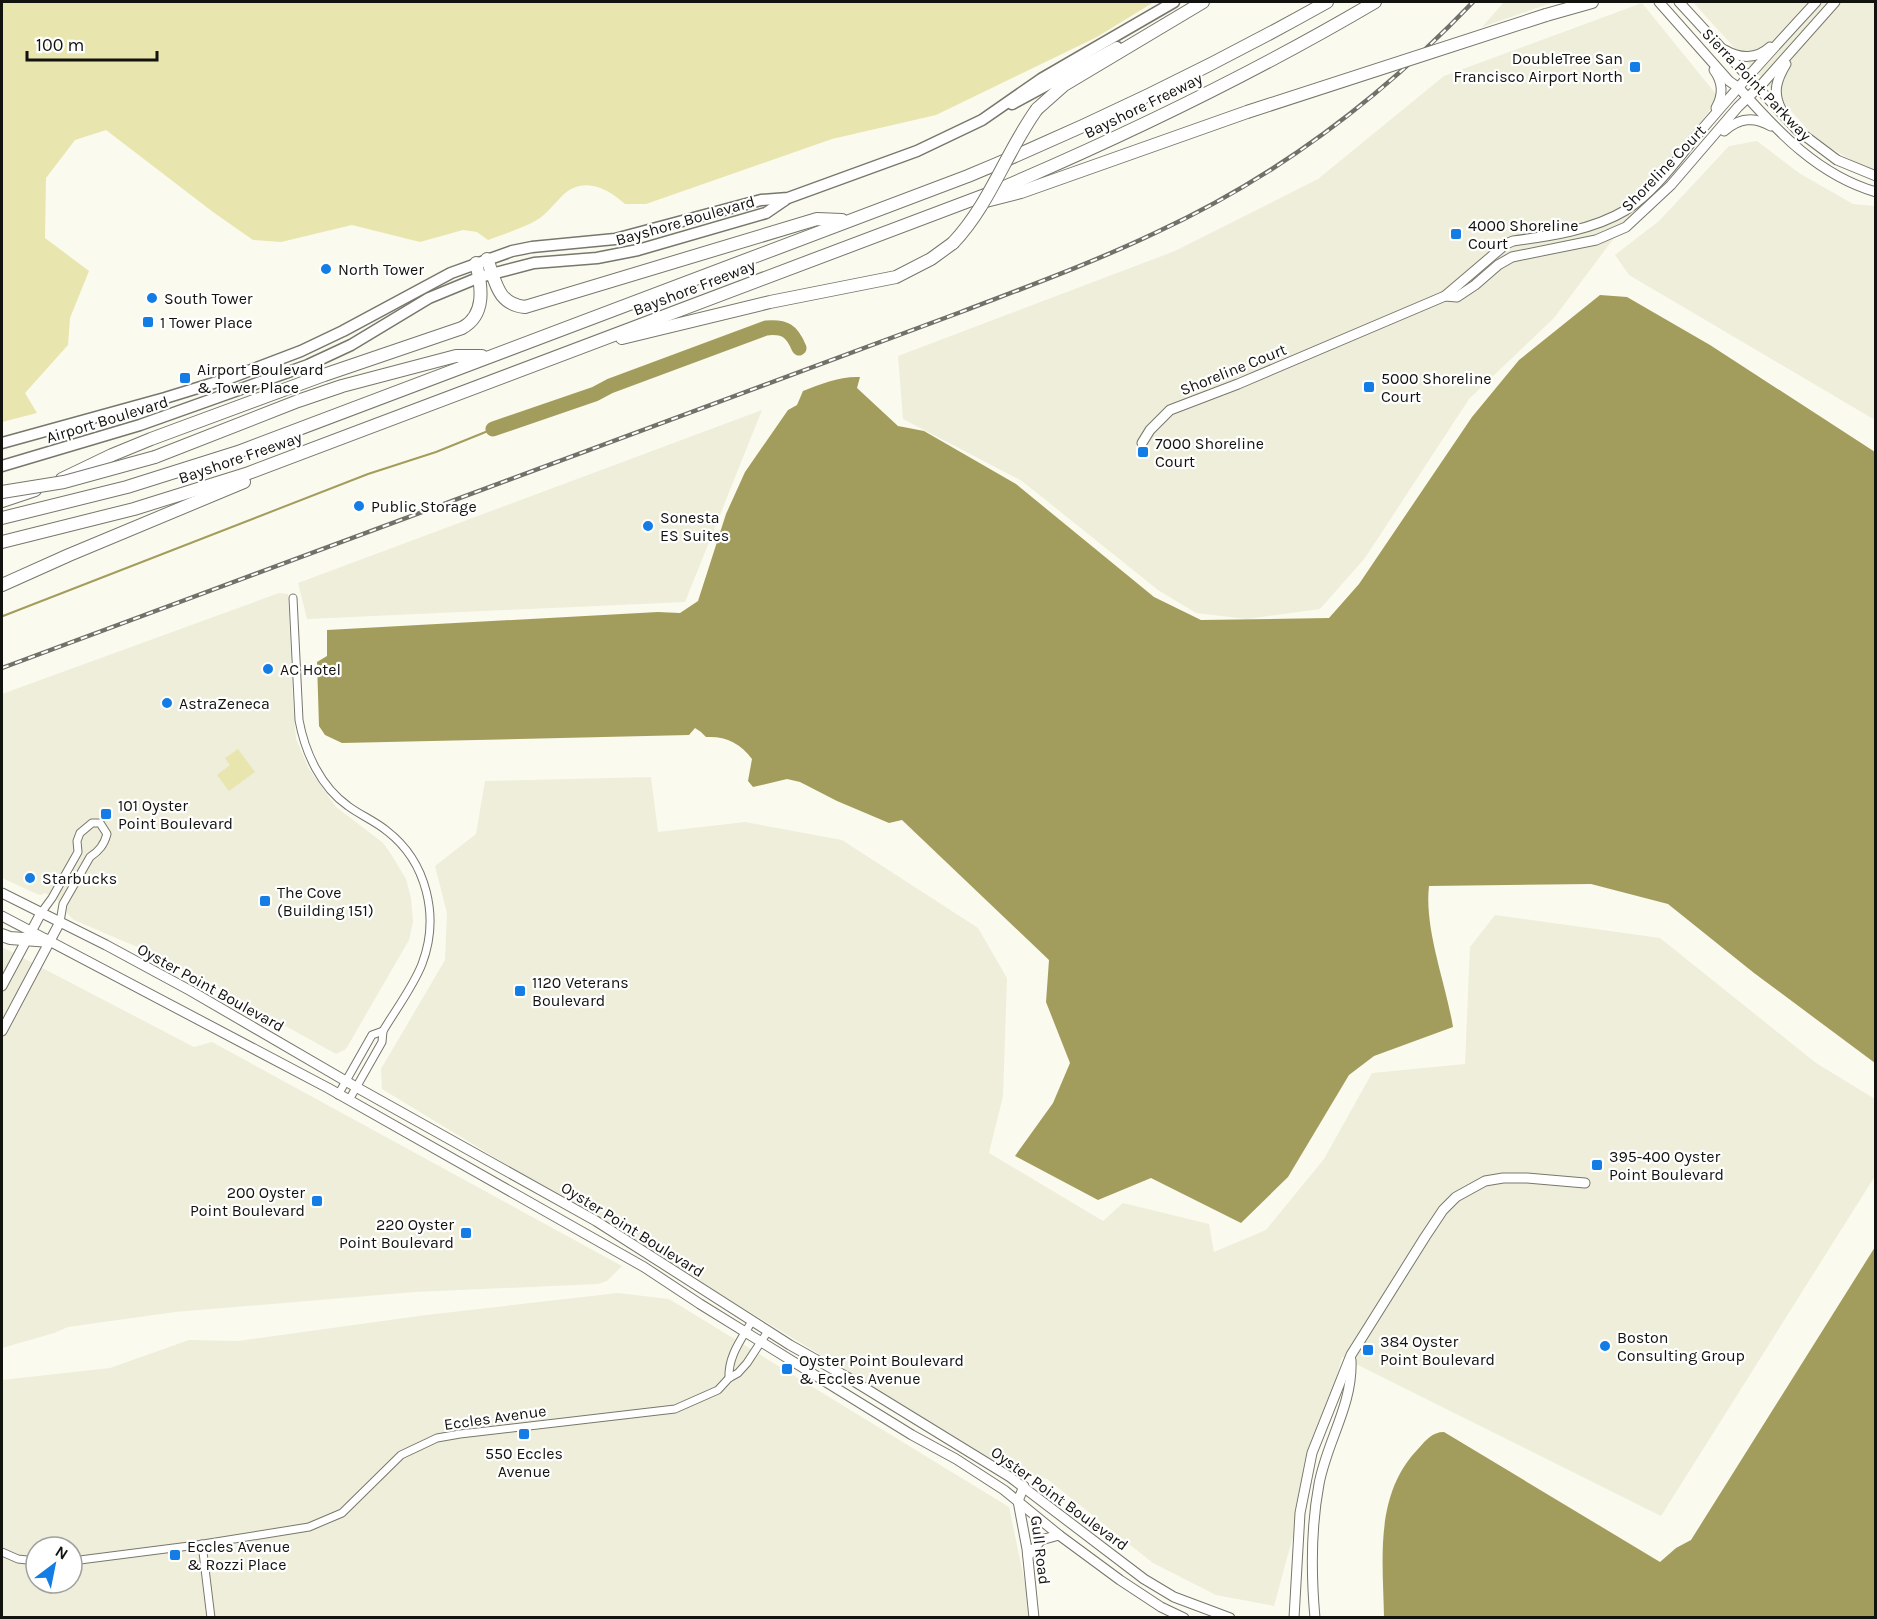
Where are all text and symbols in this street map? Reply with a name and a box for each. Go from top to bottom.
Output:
scale bar [27,24,158,62]
street label: Sierra Point Parkway [1698,24,1816,145]
text: 100 m [36,34,84,56]
place label: DoubleTree San Francisco Airport North [1454,49,1623,86]
marker: DoubleTree San Francisco Airport North [1628,60,1642,74]
street label: Bayshore Freeway [1081,68,1206,142]
street label: Shoreline Court [1617,121,1709,216]
street label: Bayshore Boulevard [613,192,757,249]
place label: 4000 Shoreline Court [1468,216,1578,253]
marker: 4000 Shoreline Court [1449,227,1463,241]
street label: Bayshore Freeway [630,255,758,319]
place label: North Tower [338,260,424,279]
marker: North Tower [319,262,333,276]
place label: South Tower [164,289,253,308]
marker: South Tower [145,291,159,305]
place label: 1 Tower Place [160,313,253,332]
marker: 1 Tower Place [141,315,155,329]
street label: Shoreline Court [1177,339,1289,399]
place label: Airport Boulevard & Tower Place [197,360,324,397]
place label: 5000 Shoreline Court [1381,369,1492,406]
marker: Airport Boulevard & Tower Place [178,371,192,385]
marker: 5000 Shoreline Court [1362,380,1376,394]
street label: Airport Boulevard [44,392,170,447]
street label: Bayshore Freeway [176,427,305,487]
place label: 7000 Shoreline Court [1155,434,1264,471]
marker: 7000 Shoreline Court [1136,445,1150,459]
place label: Public Storage [371,497,477,516]
marker: Public Storage [352,499,366,513]
place label: Sonesta ES Suites [660,508,729,545]
marker: Sonesta ES Suites [641,519,655,533]
place label: AC Hotel [280,660,341,679]
marker: AC Hotel [261,662,275,676]
place label: AstraZeneca [179,694,270,713]
marker: AstraZeneca [160,696,174,710]
place label: 101 Oyster Point Boulevard [118,796,233,833]
marker: 101 Oyster Point Boulevard [99,807,113,821]
place label: Starbucks [42,869,117,888]
marker: Starbucks [23,871,37,885]
place label: The Cove (Building 151) [277,883,374,920]
marker: The Cove (Building 151) [258,894,272,908]
street label: Oyster Point Boulevard [134,939,288,1036]
place label: 1120 Veterans Boulevard [532,973,629,1010]
marker: 1120 Veterans Boulevard [513,984,527,998]
place label: 395-400 Oyster Point Boulevard [1609,1147,1724,1184]
marker: 395-400 Oyster Point Boulevard [1590,1158,1604,1172]
street label: Oyster Point Boulevard [558,1178,708,1281]
place label: 200 Oyster Point Boulevard [190,1183,305,1220]
marker: 200 Oyster Point Boulevard [310,1194,324,1208]
place label: 220 Oyster Point Boulevard [339,1215,454,1252]
marker: 220 Oyster Point Boulevard [459,1226,473,1240]
place label: Boston Consulting Group [1617,1328,1745,1365]
place label: 384 Oyster Point Boulevard [1380,1332,1495,1369]
marker: Boston Consulting Group [1598,1339,1612,1353]
marker: 384 Oyster Point Boulevard [1361,1343,1375,1357]
place label: Oyster Point Boulevard & Eccles Avenue [799,1351,964,1388]
marker: Oyster Point Boulevard & Eccles Avenue [780,1362,794,1376]
street label: Eccles Avenue [443,1401,547,1434]
marker: 550 Eccles Avenue [517,1427,531,1441]
street label: Oyster Point Boulevard [987,1442,1132,1555]
place label: 550 Eccles Avenue [485,1444,563,1481]
street label: Gull Road [1027,1514,1054,1586]
north arrow [24,1535,84,1595]
place label: Eccles Avenue & Rozzi Place [187,1537,290,1574]
text: N [52,1542,72,1564]
marker: Eccles Avenue & Rozzi Place [168,1548,182,1562]

